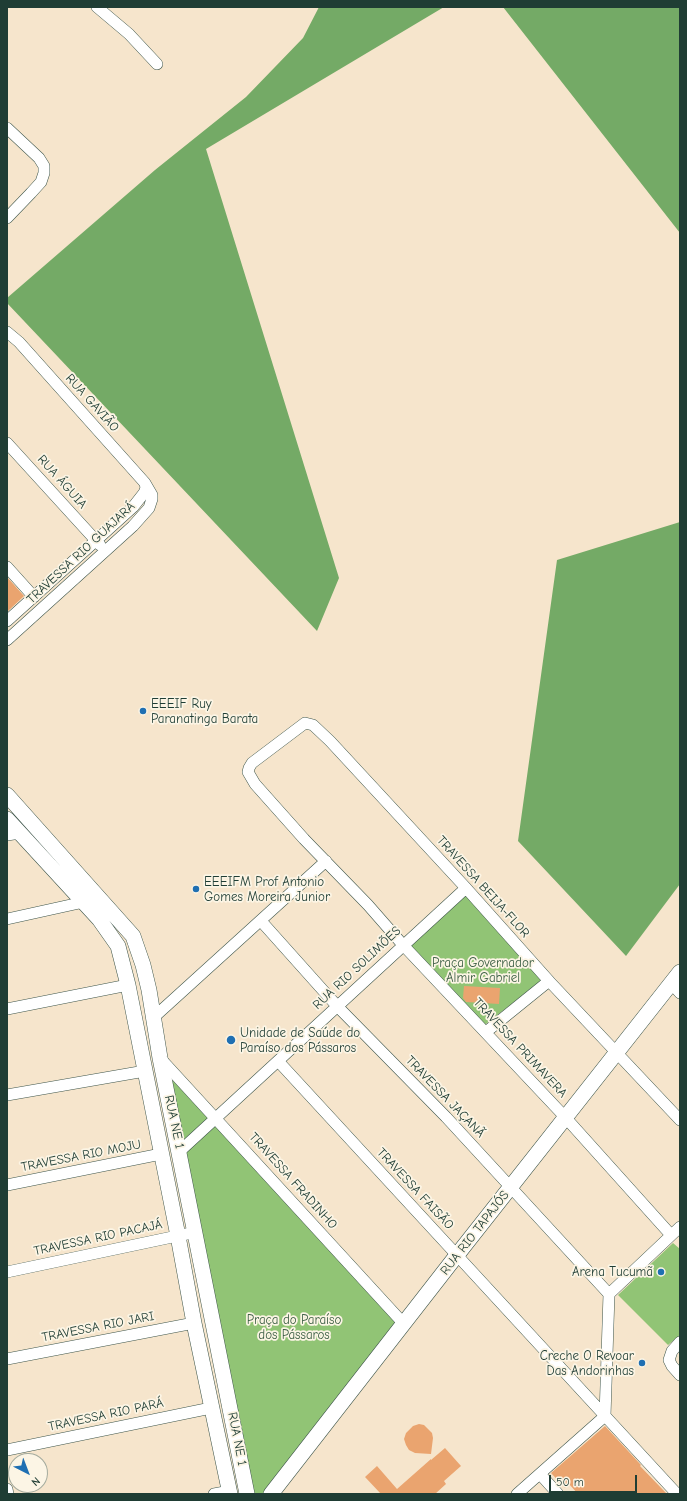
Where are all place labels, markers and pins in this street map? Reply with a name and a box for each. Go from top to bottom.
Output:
place label: EEEIF Ruy Paranatinga Barata [151,696,258,727]
marker: EEEIF Ruy Paranatinga Barata [138,706,148,716]
place label: EEEIFM Prof Antonio Gomes Moreira Junior [204,874,330,905]
marker: EEEIFM Prof Antonio Gomes Moreira Junior [191,884,201,894]
place label: Unidade de Saúde do Paraíso dos Pássaros [240,1025,360,1056]
marker: Unidade de Saúde do Paraíso dos Pássaros [225,1034,237,1046]
place label: Arena Tucumã [572,1264,653,1280]
marker: Arena Tucumã [656,1267,666,1277]
place label: Creche O Revoar Das Andorinhas [540,1348,634,1379]
marker: Creche O Revoar Das Andorinhas [637,1358,647,1368]

